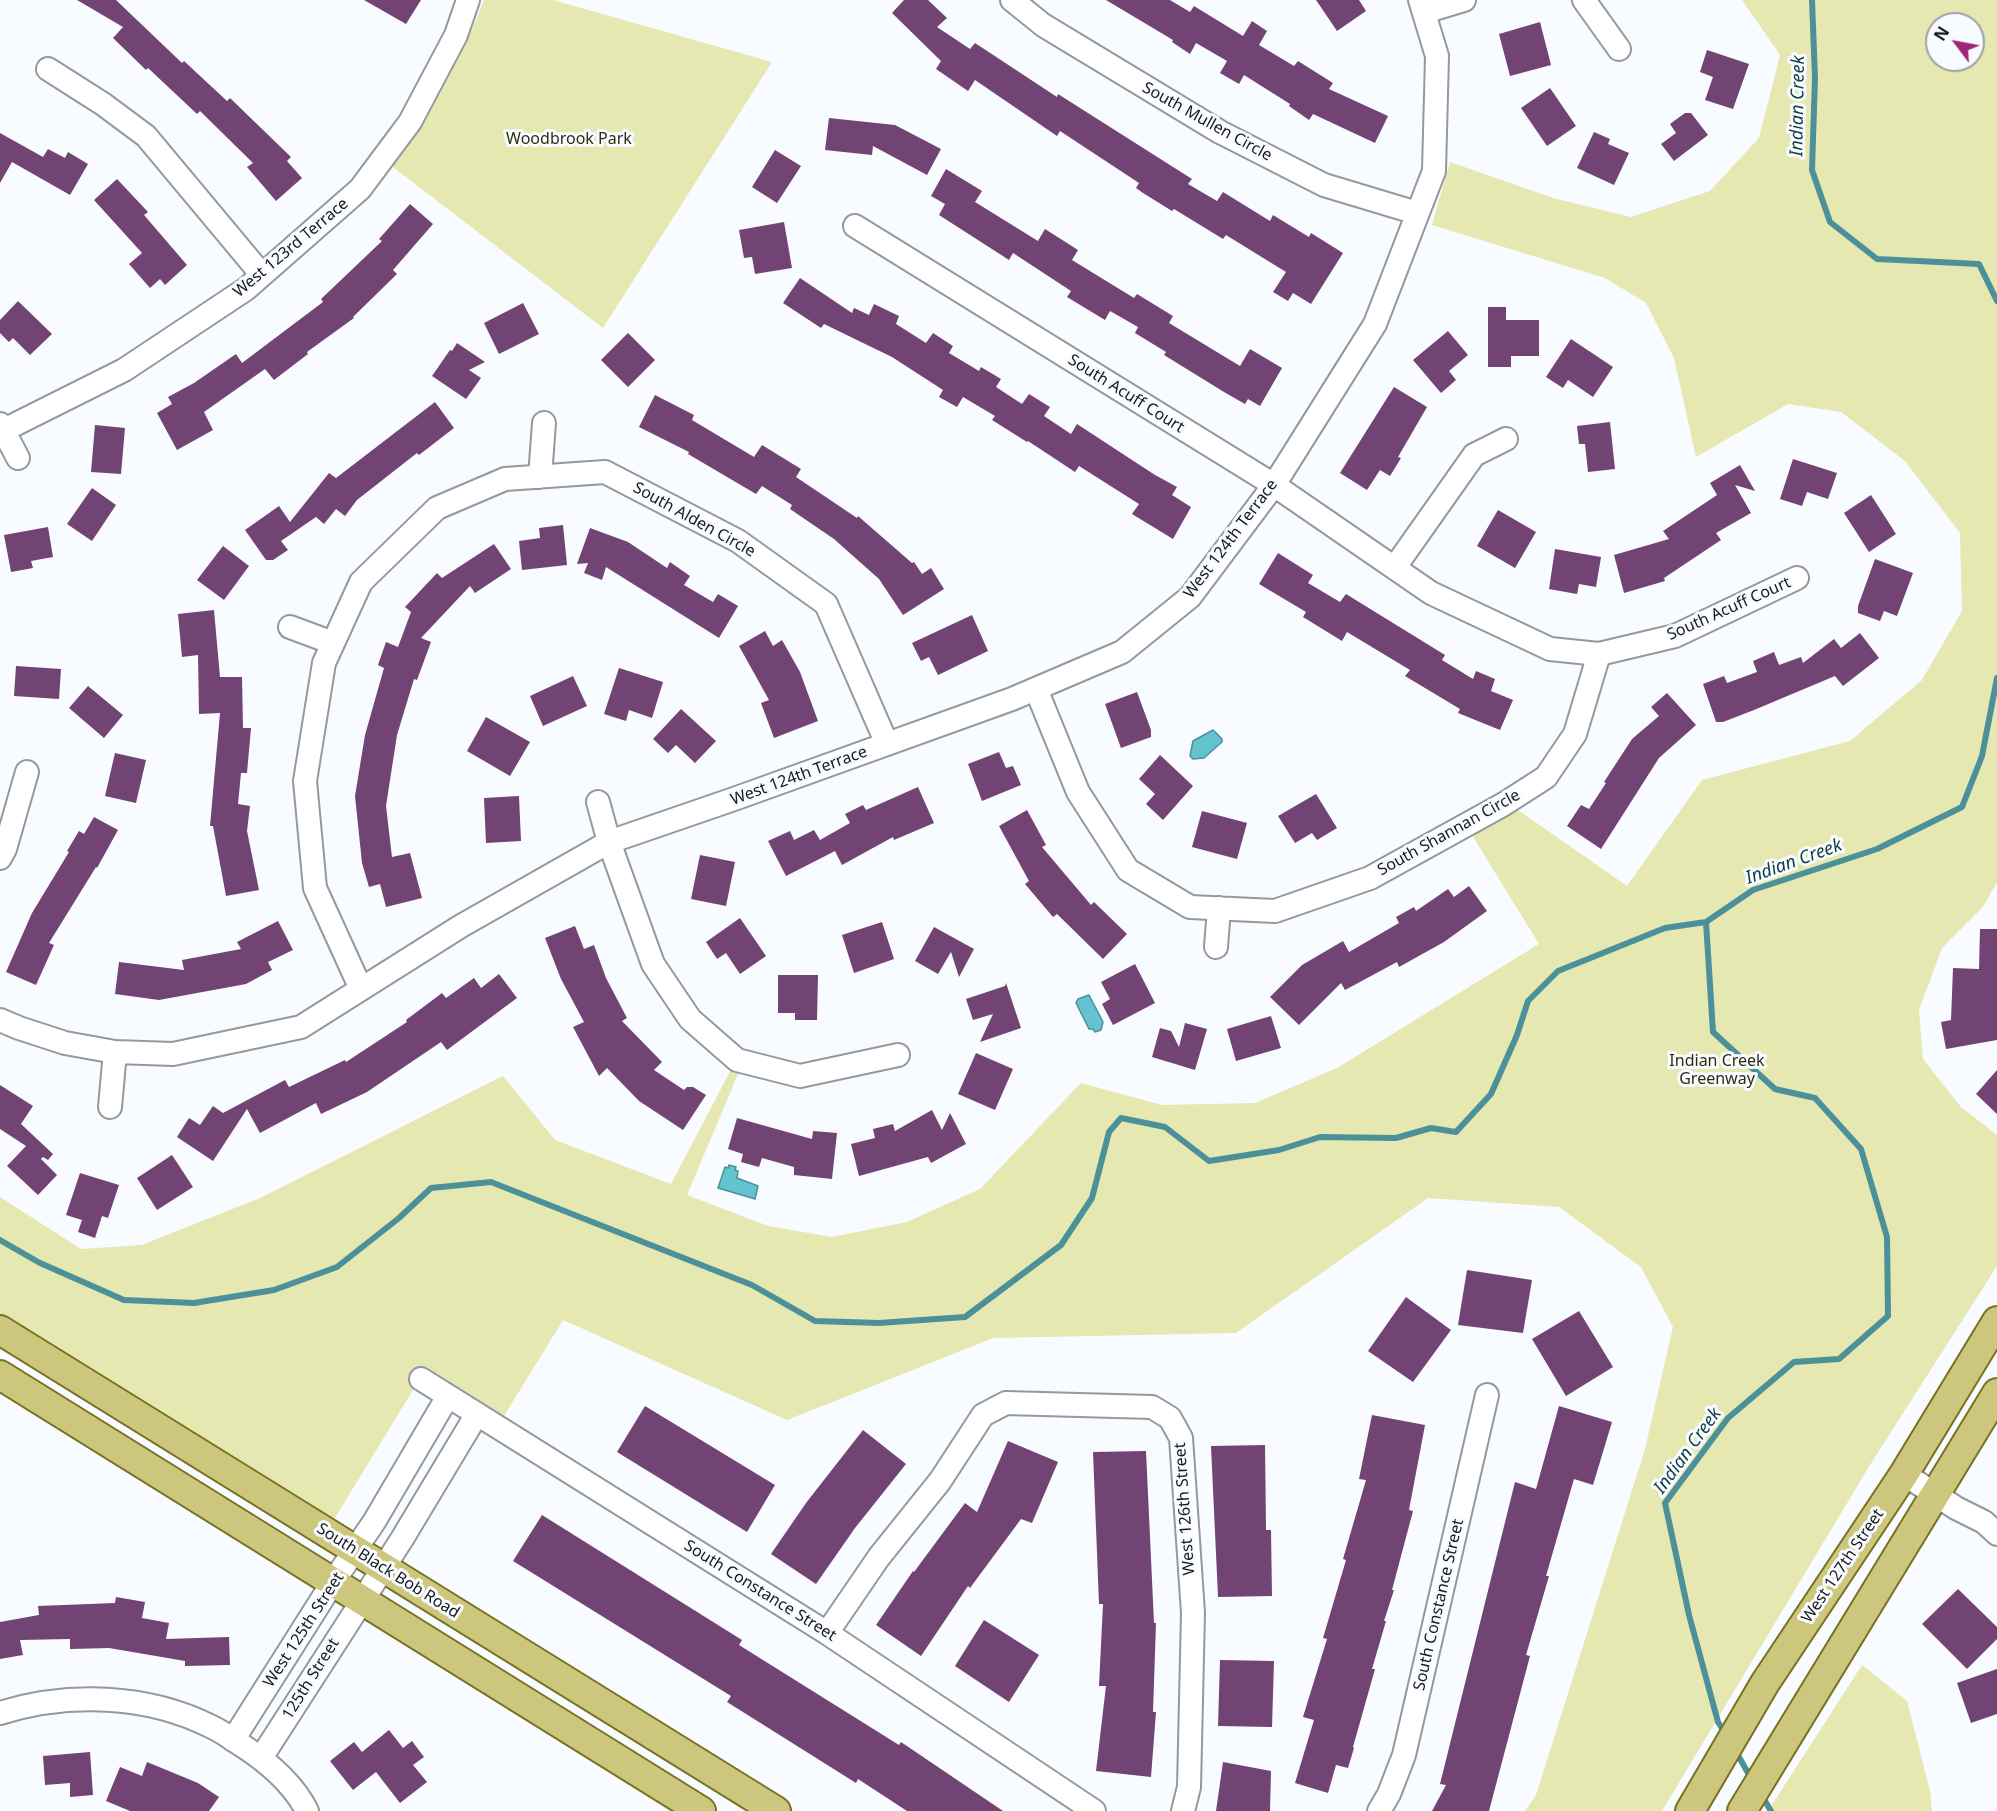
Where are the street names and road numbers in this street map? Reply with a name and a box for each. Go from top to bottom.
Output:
street label: South Mullen Circle [1139,78,1275,166]
street label: West 123rd Terrace [230,194,352,302]
street label: South Acuff Court [1064,351,1188,437]
street label: West 124th Terrace [1180,476,1282,602]
street label: South Alden Circle [630,478,758,562]
street label: South Acuff Court [1664,573,1794,645]
street label: West 124th Terrace [728,742,870,810]
street label: South Shannan Circle [1374,786,1524,880]
street label: West 126th Street [1171,1442,1199,1576]
street label: West 127th Street [1798,1505,1888,1627]
street label: South Constance Street [1410,1517,1468,1693]
street label: South Black Bob Road [313,1519,463,1623]
street label: South Constance Street [680,1536,840,1646]
street label: West 125th Street [260,1569,348,1691]
street label: 125th Street [278,1635,344,1723]

